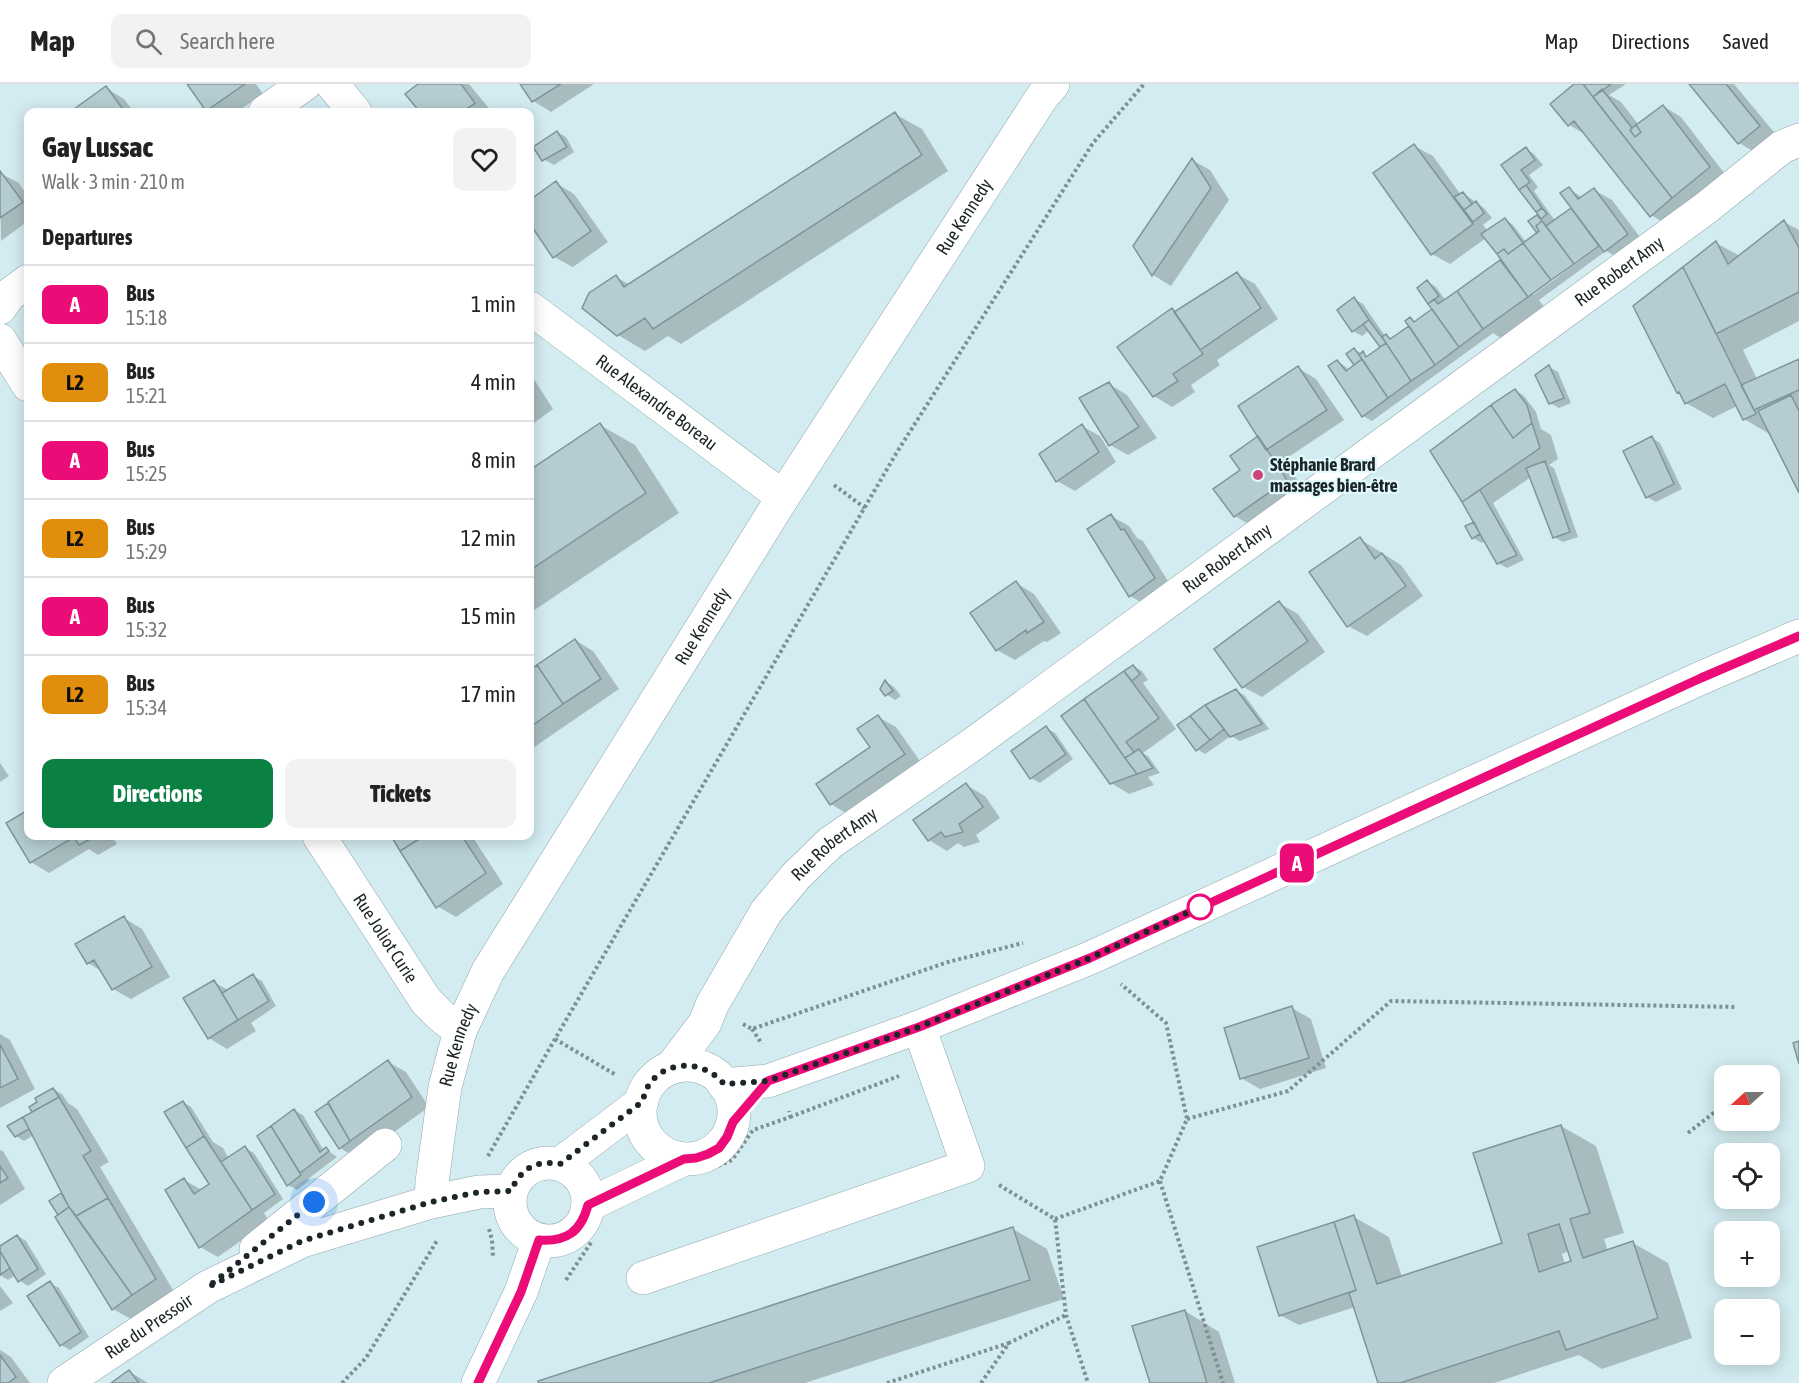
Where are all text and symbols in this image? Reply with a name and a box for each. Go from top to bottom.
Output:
search box [111,14,531,68]
text: Map [30,25,75,57]
icon: search [132,25,165,58]
text: Search here [180,28,275,54]
text: Map [1544,29,1578,53]
text: Directions [1611,29,1690,53]
text: Saved [1723,29,1769,53]
button: heart [453,128,516,191]
text: Gay Lussac [42,131,153,163]
text: Walk · 3 min · 210 m [42,170,185,193]
street label: Rue Kennedy [932,175,996,259]
text: Departures [42,224,132,250]
street label: Rue Robert Amy [1571,232,1667,310]
text: Bus [126,280,155,306]
text: 1 min [471,291,516,317]
text: A [70,292,80,316]
text: 15:18 [126,306,167,329]
street label: Rue Alexandre Boreau [592,350,722,454]
text: Bus [126,358,155,384]
text: 4 min [471,369,516,395]
text: L2 [66,370,84,394]
text: 15:21 [126,384,167,407]
text: Bus [126,436,155,462]
text: 8 min [471,447,516,473]
text: A [70,448,80,472]
place label: Stéphanie Brard massages bien-être [1270,454,1398,496]
text: 15:25 [126,462,167,485]
marker: Stéphanie Brard massages bien-être [1251,468,1265,482]
text: Bus [126,514,155,540]
street label: Rue Robert Amy [1178,519,1275,597]
text: 12 min [461,525,516,551]
text: L2 [66,526,84,550]
text: 15:29 [126,540,167,563]
street label: Rue Kennedy [670,584,734,668]
text: Bus [126,592,155,618]
text: 15 min [461,603,516,629]
text: A [70,604,80,628]
text: 15:32 [126,618,167,641]
text: Bus [126,670,155,696]
text: 17 min [461,681,516,707]
text: L2 [66,682,84,706]
text: 15:34 [126,696,167,719]
button: Directions [42,759,273,828]
button: Tickets [285,759,516,828]
street label: Rue Robert Amy [787,803,881,885]
line badge: A [1278,844,1316,882]
text: A [1292,851,1302,875]
street label: Rue Joliot Curie [349,890,422,987]
unlabelled marker [1187,894,1213,920]
street label: Rue Kennedy [435,1000,481,1089]
north arrow [1714,1065,1780,1131]
map controls [1714,1065,1780,1365]
button: locate [1714,1143,1780,1209]
your location [299,1187,329,1217]
button: + [1714,1221,1780,1287]
street label: Rue du Pressoir [101,1289,197,1363]
button: − [1714,1299,1780,1365]

